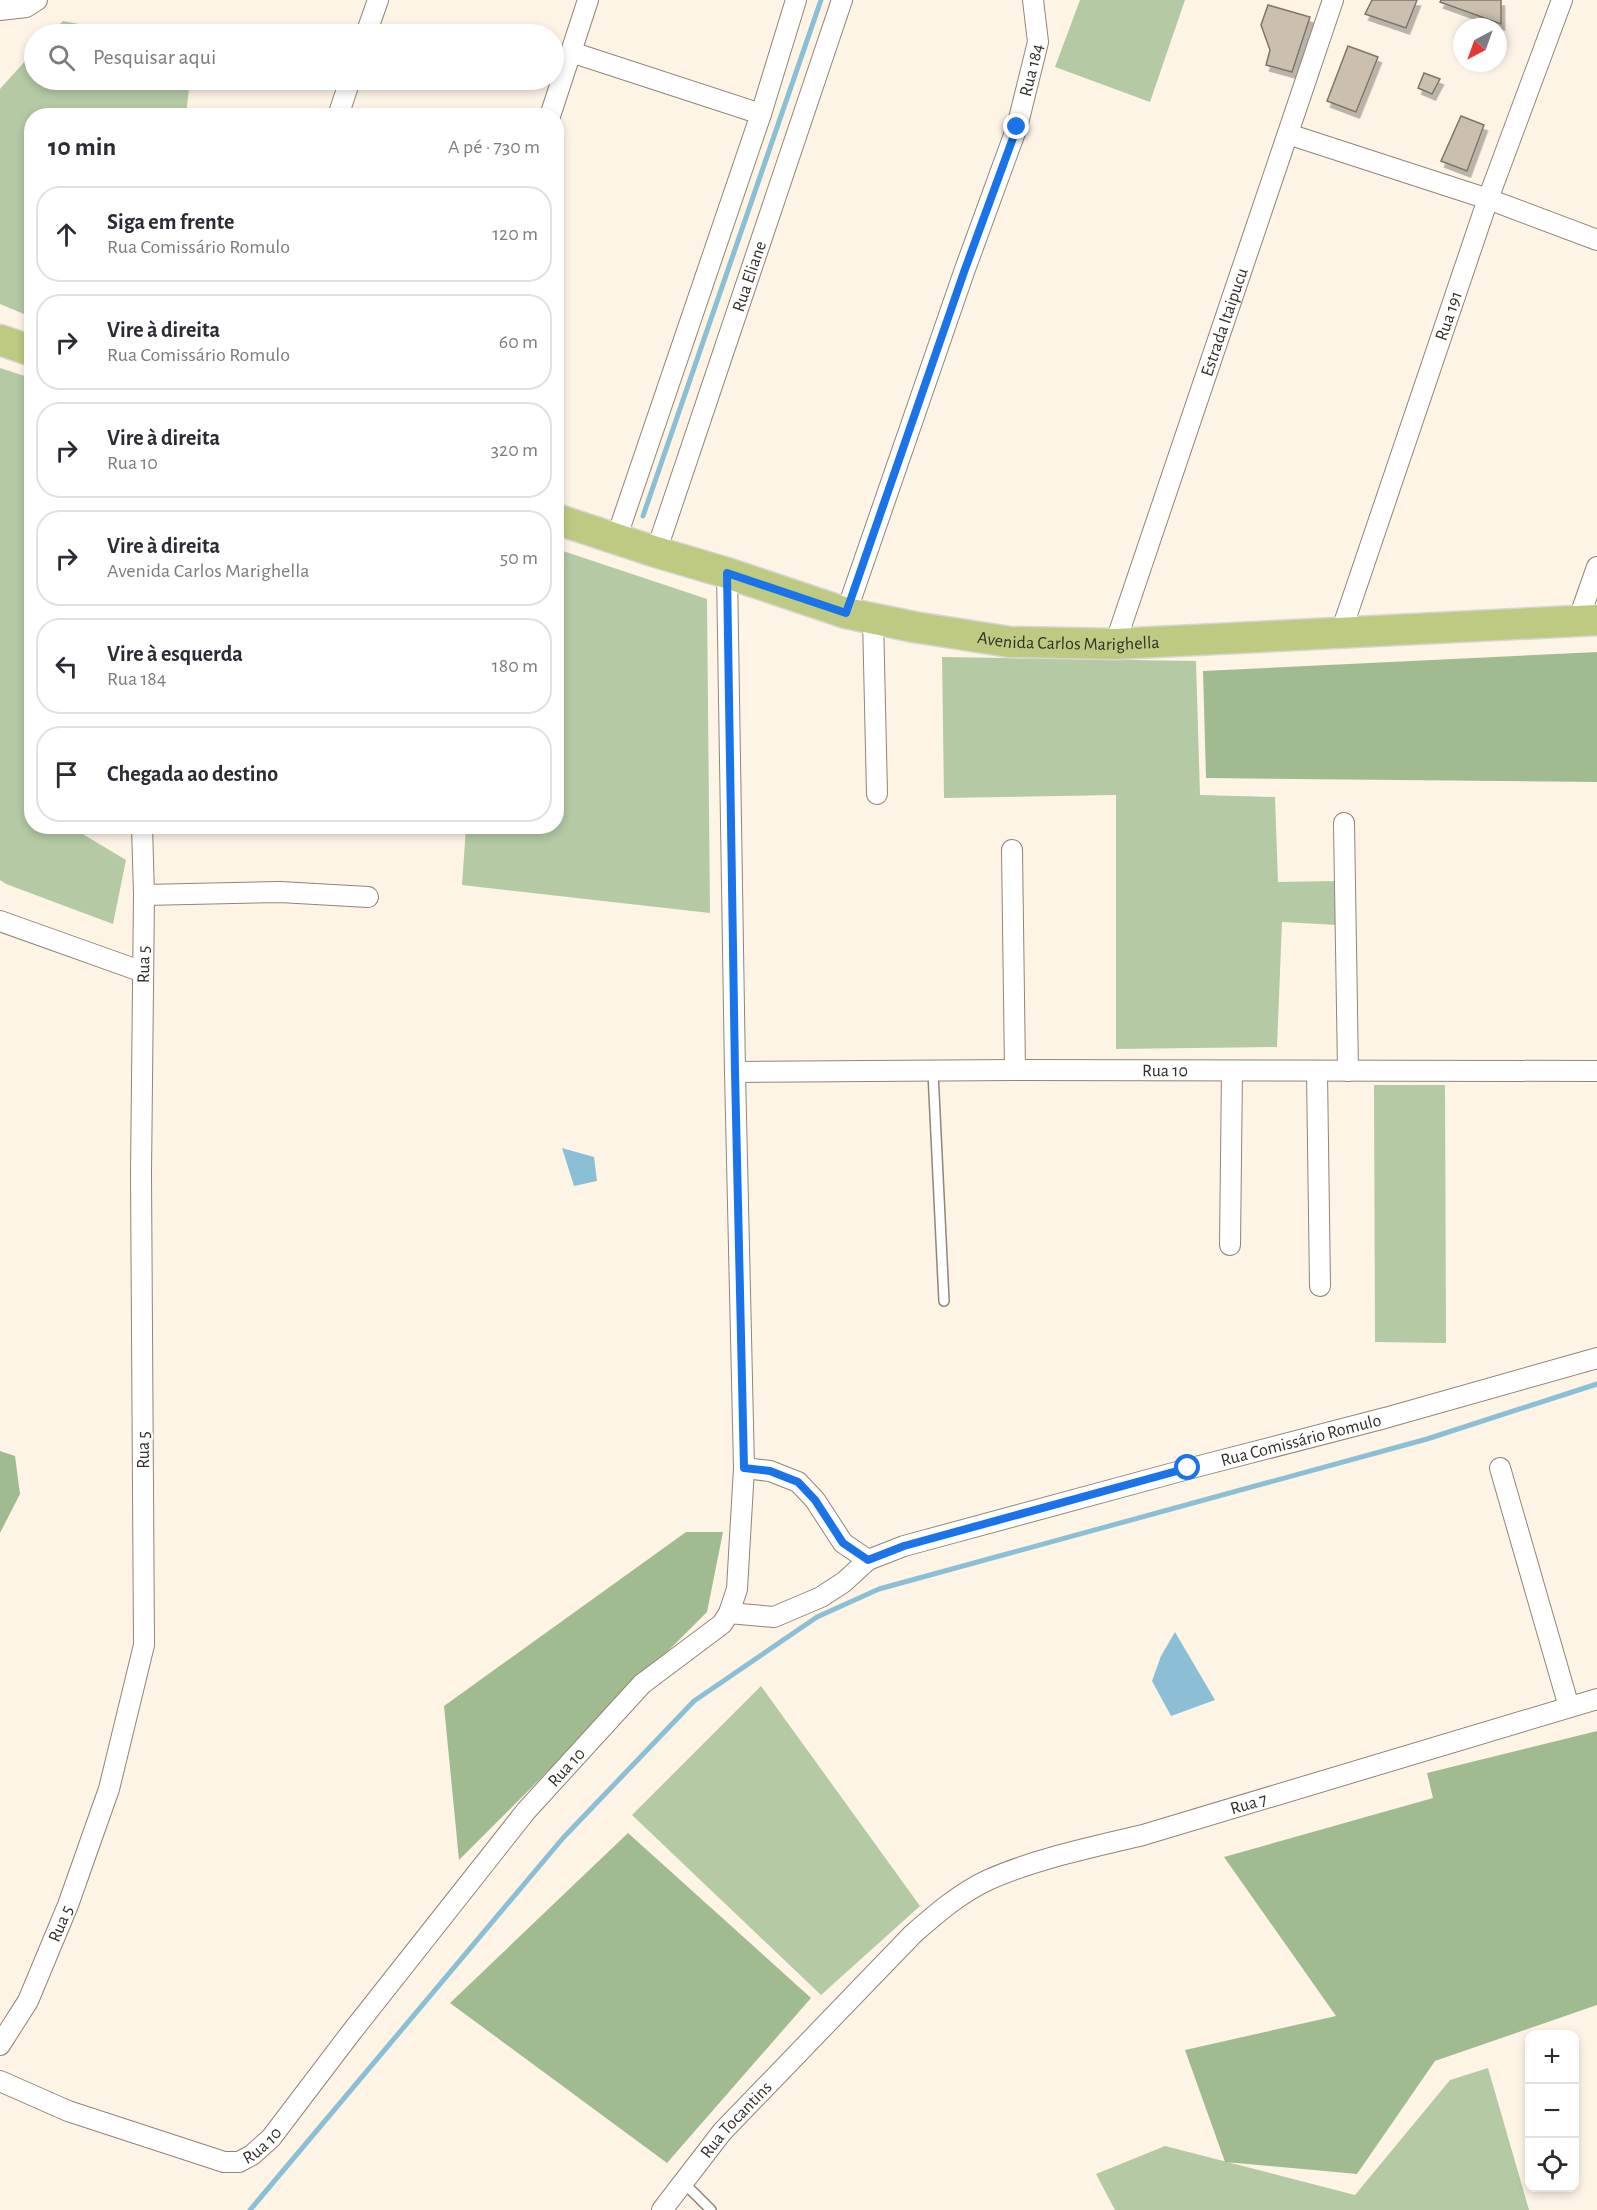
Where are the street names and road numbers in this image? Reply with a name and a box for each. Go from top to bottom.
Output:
street label: Rua 184 [1017,42,1047,98]
street label: Rua Eliane [730,239,770,314]
street label: Estrada Itaipucu [1198,266,1252,379]
street label: Rua 191 [1433,289,1466,343]
street label: Avenida Carlos Marighella [976,629,1160,654]
street label: Rua 5 [135,945,153,983]
street label: Rua 10 [1142,1062,1188,1080]
street label: Rua Comissário Romulo [1219,1411,1383,1470]
street label: Rua 5 [135,1431,153,1469]
street label: Rua 10 [545,1745,589,1791]
street label: Rua 7 [1228,1790,1269,1818]
street label: Rua 5 [46,1903,77,1945]
street label: Rua Tocantins [697,2078,776,2162]
street label: Rua 10 [240,2124,286,2168]

